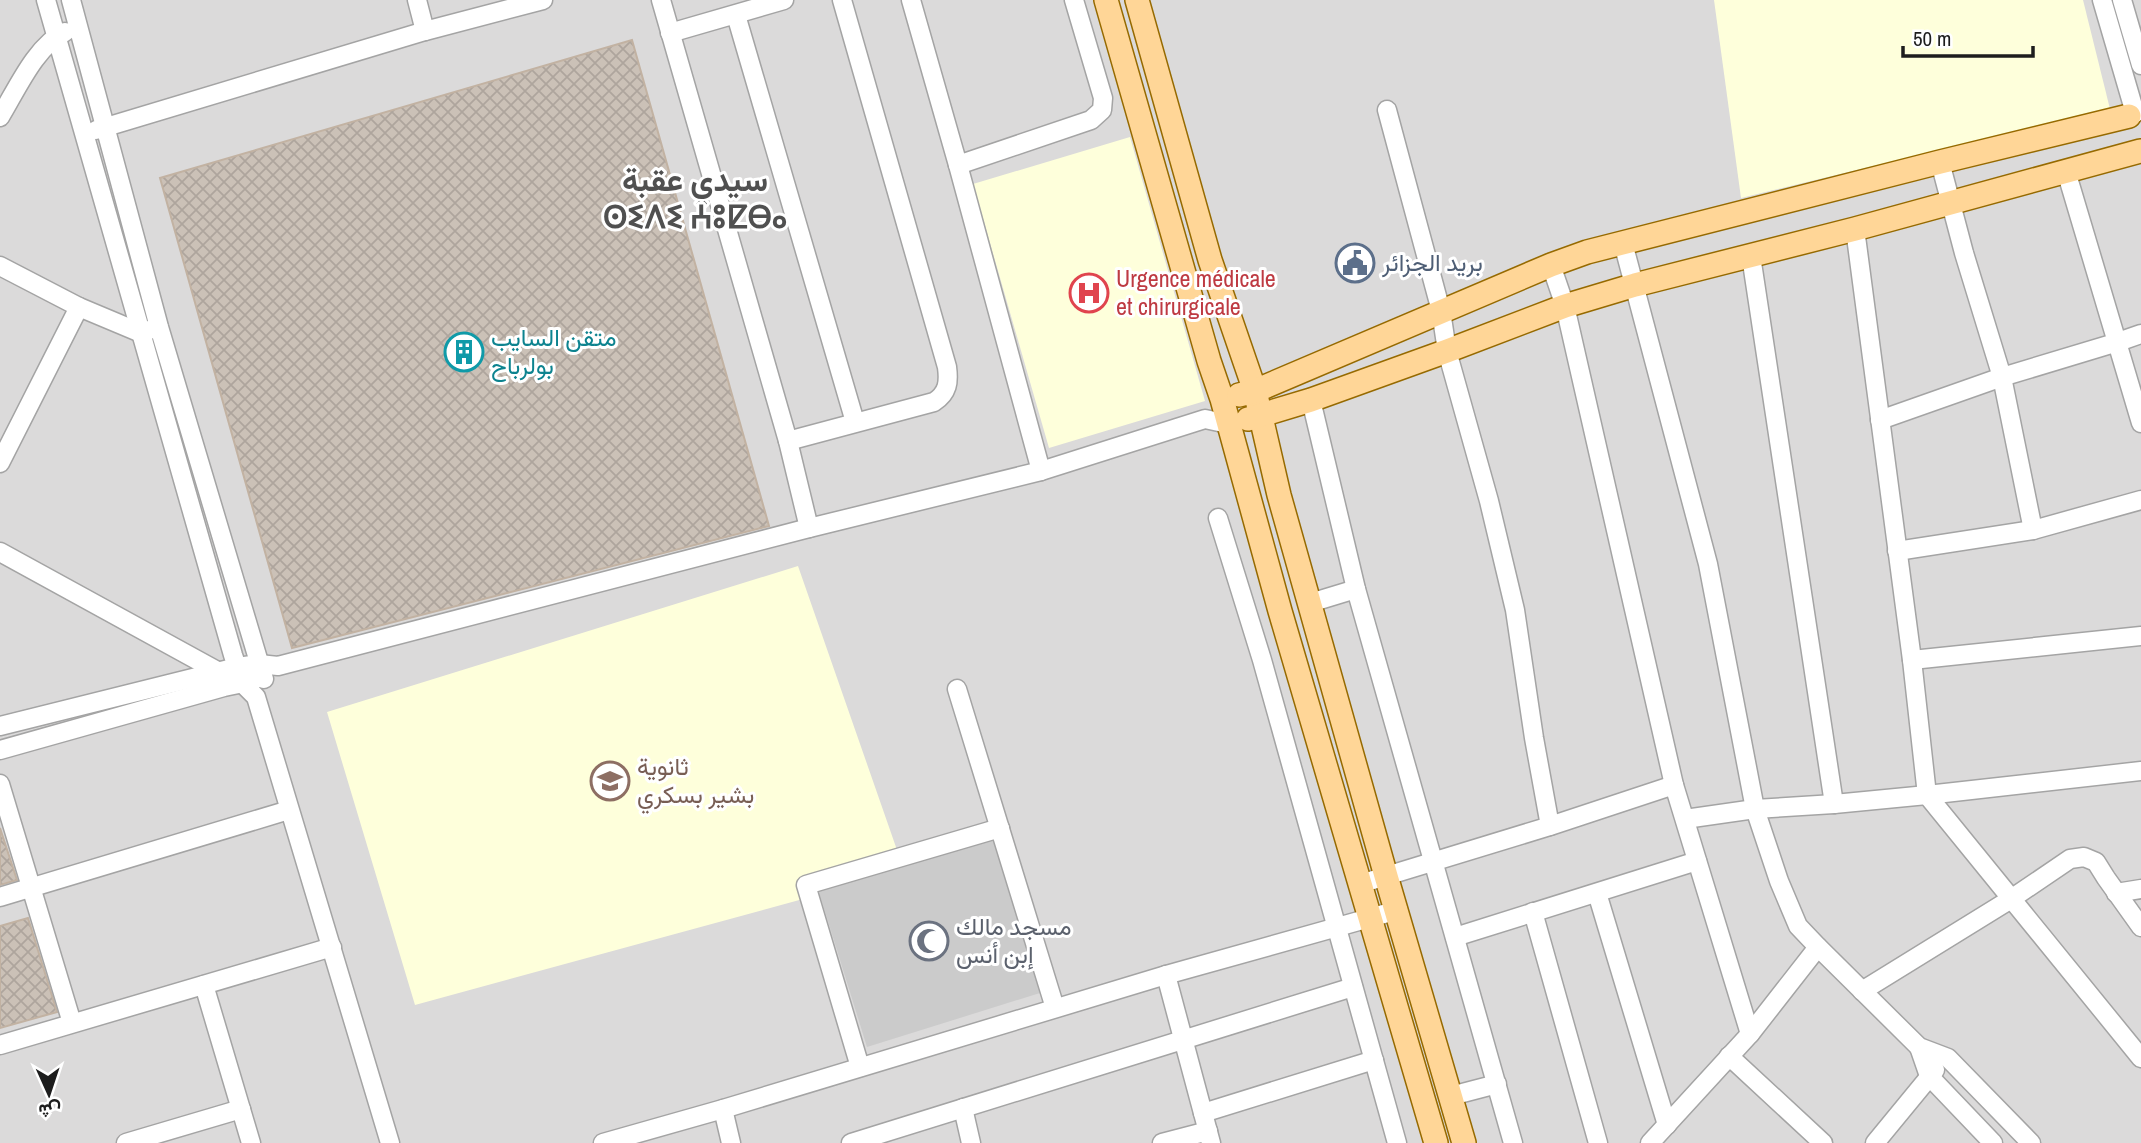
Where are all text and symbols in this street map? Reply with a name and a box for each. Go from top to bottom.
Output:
scale bar [1903,14,2032,58]
text: 50 m [1913,24,1951,53]
district label: سيدي عقبة ⵙⵉⴷⵉ ⵄⵓⵇⴱⴰ [603,158,787,238]
public building icon: بريد الجزائر [1334,242,1376,284]
place label: بريد الجزائر [1381,246,1483,278]
place label: Urgence médicale et chirurgicale [1116,262,1276,322]
hospital icon: Urgence médicale et chirurgicale [1068,272,1110,314]
place label: متقن السايب بولرباح [491,321,617,382]
building icon: متقن السايب بولرباح [443,331,485,373]
place label: ثانوية بشير بسكري [637,750,754,814]
school or university icon: ثانوية بشير بسكري [589,760,631,802]
place label: مسجد مالك إبن أنس [956,910,1071,970]
mosque icon: مسجد مالك إبن أنس [908,920,950,962]
north arrow [14,1059,84,1129]
text: ش [38,1097,62,1125]

